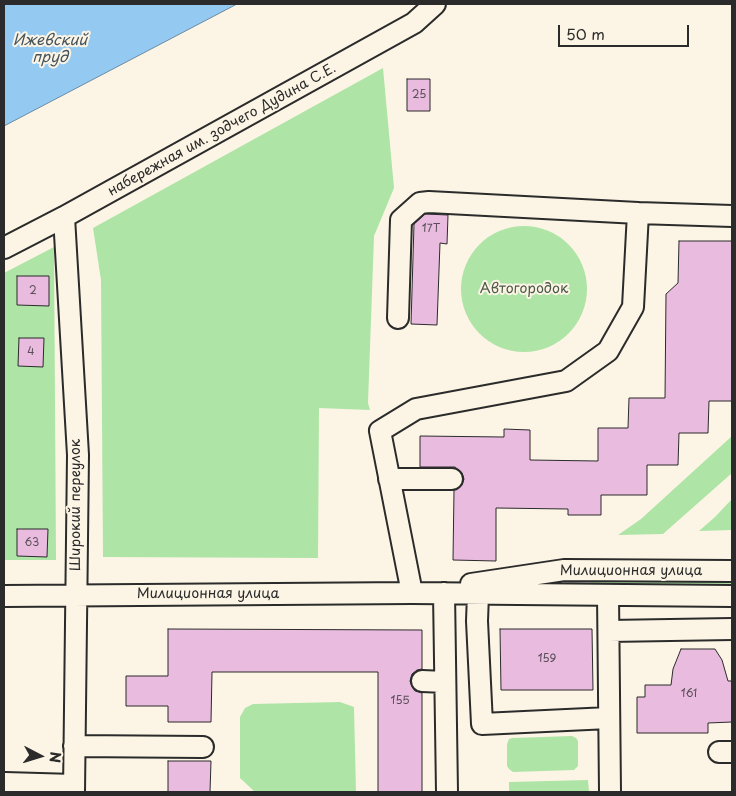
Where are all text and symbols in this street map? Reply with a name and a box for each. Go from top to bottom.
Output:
scale bar [561,15,692,47]
text: 50 m [566,22,605,45]
water label: Ижевский пруд [13,32,87,67]
street label: набережная им. зодчего Дудина С.Е. [105,60,339,200]
house number: 25 [412,88,426,102]
house number: 17Т [422,222,440,236]
park label: Автогородок [480,281,568,297]
house number: 2 [29,284,37,298]
house number: 4 [27,345,35,359]
street label: Широкий переулок [68,439,84,571]
house number: 63 [25,536,39,550]
street label: Милиционная улица [560,563,702,579]
street label: Милиционная улица [137,586,279,602]
house number: 159 [538,652,556,666]
house number: 161 [681,687,697,701]
house number: 155 [390,694,410,708]
north arrow [15,731,65,781]
text: N [44,751,66,764]

